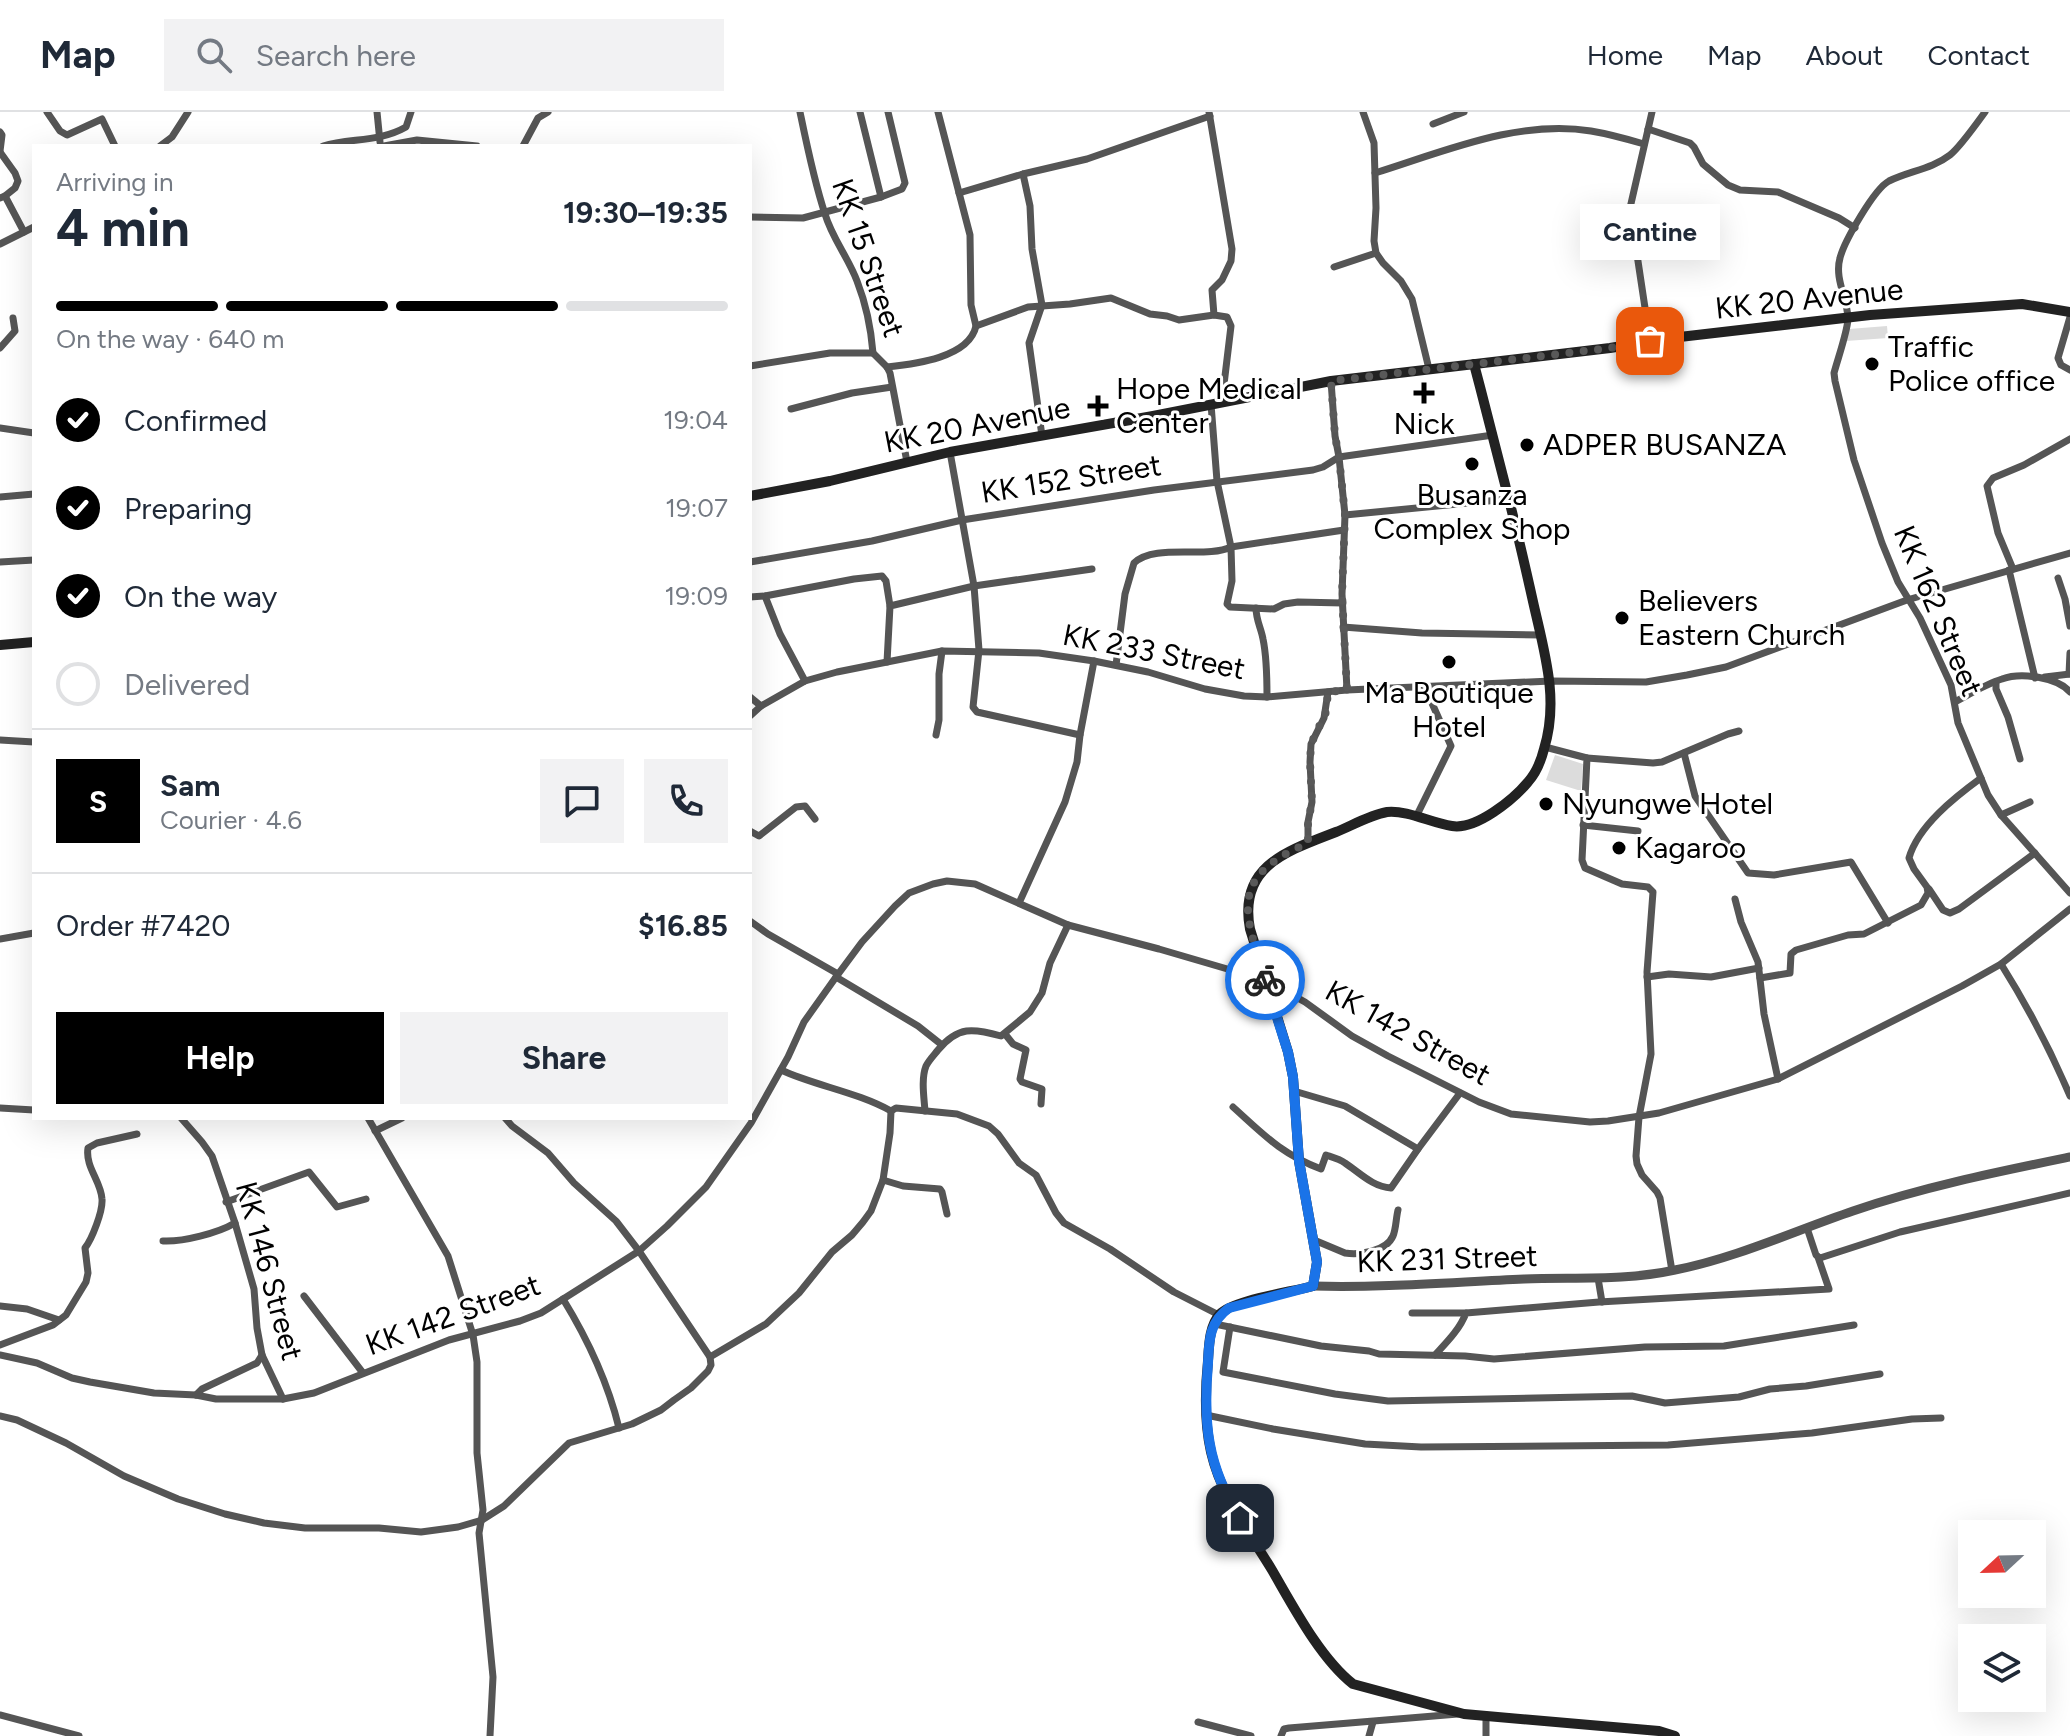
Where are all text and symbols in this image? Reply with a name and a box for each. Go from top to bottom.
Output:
search box [164,19,724,91]
text: Map [40,32,116,78]
icon: search [192,33,236,77]
text: Search here [256,37,416,74]
text: Home [1587,38,1663,72]
text: Map [1707,38,1762,72]
text: About [1806,38,1883,72]
text: Contact [1927,38,2030,72]
text: Arriving in [56,166,174,198]
street label: KK 15 Street [824,174,913,342]
text: 19:30–19:35 [563,194,728,231]
text: 4 min [56,197,190,259]
callout: Cantine [1580,205,1720,261]
text: Cantine [1603,216,1697,248]
street label: KK 20 Avenue [1713,270,1905,327]
pin [1616,307,1684,375]
icon: bag [1628,319,1672,363]
text: On the way · 640 m [56,323,284,355]
place label: Traffic Police office [1888,328,2055,399]
marker: Traffic Police office [1863,355,1881,373]
place label: Hope Medical Center [1116,370,1302,441]
marker: Nick [1415,384,1433,402]
street label: KK 20 Avenue [881,388,1073,461]
marker: Hope Medical Center [1087,395,1109,417]
icon: check [56,398,100,442]
text: Confirmed [124,402,267,439]
text: 19:04 [663,404,728,436]
place label: Nick [1394,405,1455,442]
place label: ADPER BUSANZA [1543,426,1787,463]
marker: ADPER BUSANZA [1518,436,1536,454]
street label: KK 152 Street [978,446,1164,511]
marker: Busanza Complex Shop [1463,455,1481,473]
place label: Busanza Complex Shop [1373,476,1571,547]
icon: check [56,486,100,530]
text: Preparing [124,490,252,527]
text: 19:07 [665,492,728,524]
street label: KK 162 Street [1886,520,1991,702]
icon: check [56,574,100,618]
text: On the way [124,578,277,615]
text: 19:09 [665,580,728,612]
place label: Believers Eastern Church [1638,582,1845,653]
marker: Believers Eastern Church [1613,609,1631,627]
street label: KK 233 Street [1060,616,1248,687]
marker: Ma Boutique Hotel [1440,653,1458,671]
text: Delivered [124,666,250,703]
place label: Ma Boutique Hotel [1364,674,1534,745]
button: chat [540,759,624,843]
button: phone [644,759,728,843]
text: Sam [160,767,220,804]
text: S [89,783,107,820]
place label: Nyungwe Hotel [1562,785,1773,822]
marker: Nyungwe Hotel [1537,795,1555,813]
text: Courier · 4.6 [160,804,302,836]
place label: Kagaroo [1635,829,1746,866]
marker: Kagaroo [1610,839,1628,857]
text: Order #7420 [56,907,231,944]
text: $16.85 [638,907,728,944]
courier [1225,940,1305,1020]
icon: bike [1243,958,1287,1002]
street label: KK 142 Street [1319,972,1497,1093]
button: Help [56,1012,384,1104]
button: Share [400,1012,728,1104]
street label: KK 146 Street [228,1177,311,1364]
street label: KK 231 Street [1356,1237,1538,1280]
street label: KK 142 Street [360,1266,545,1363]
pin [1206,1484,1274,1552]
icon: home [1218,1496,1262,1540]
north arrow [1958,1520,2046,1608]
map controls [1958,1520,2046,1712]
button: layers [1958,1624,2046,1712]

